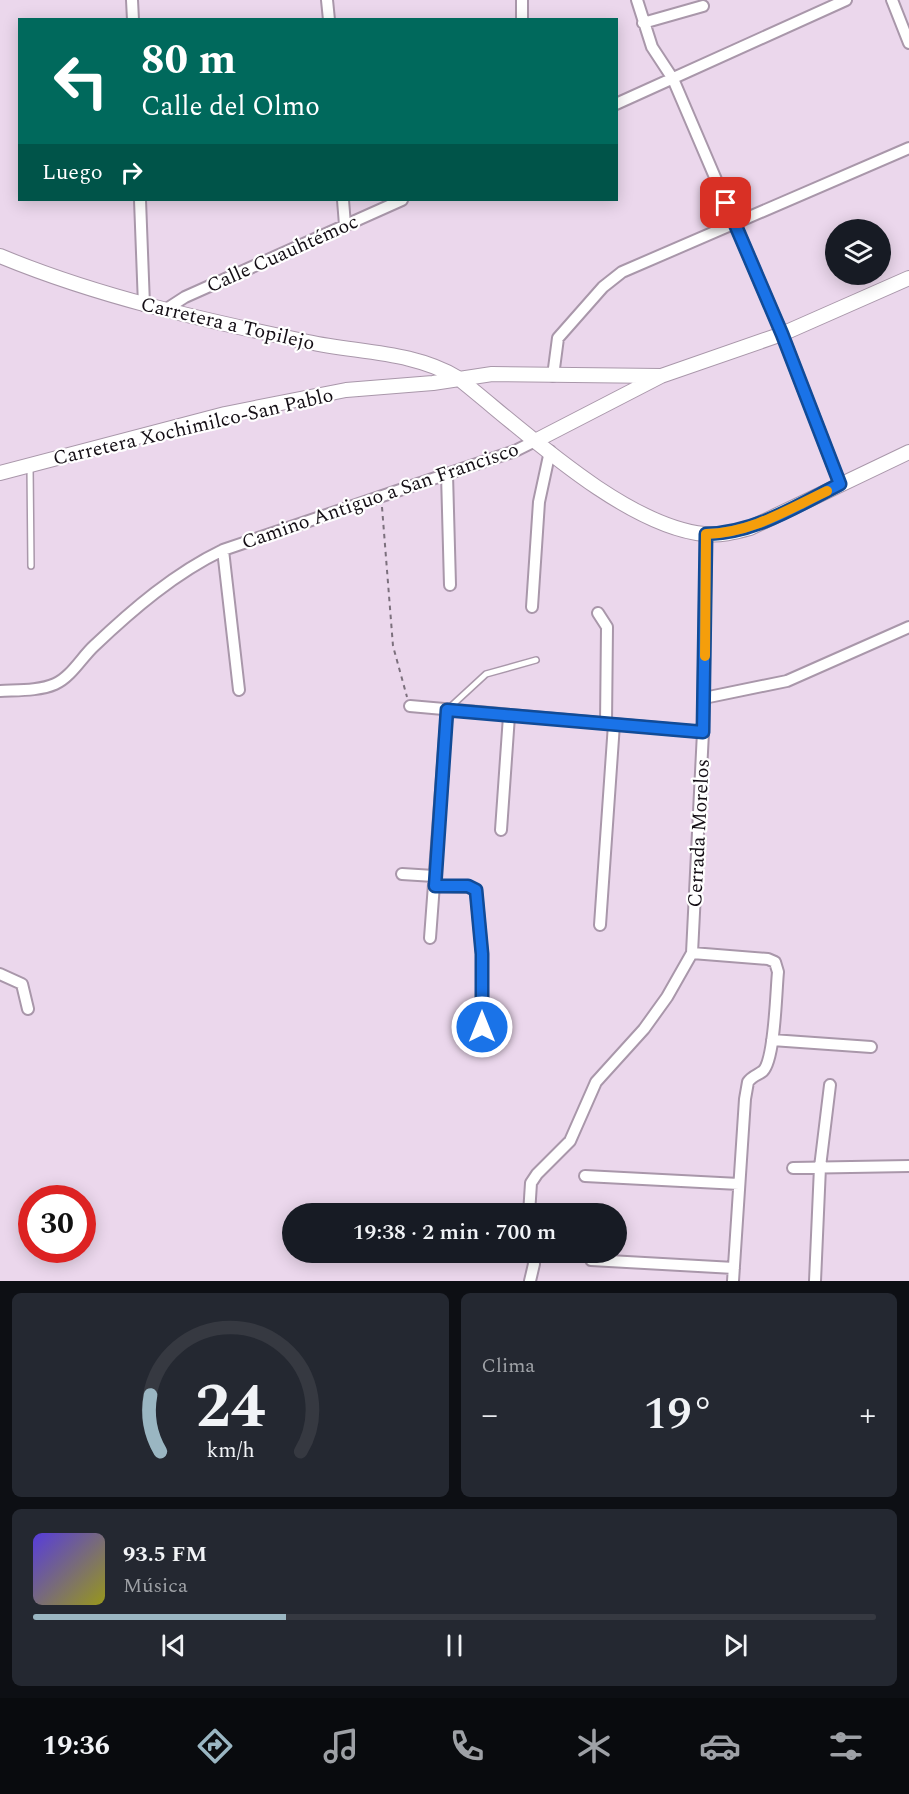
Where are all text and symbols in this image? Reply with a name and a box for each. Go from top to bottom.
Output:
text: 80 m [141,29,236,92]
icon: left [42,42,120,120]
text: Calle del Olmo [141,86,320,128]
text: Luego [42,156,103,189]
icon: right [115,156,148,189]
pin [700,177,751,228]
icon: arrive [709,186,742,219]
street label: Calle Cuauhtémoc [202,207,363,301]
map controls [825,219,891,285]
button: layers [825,219,891,285]
street label: Carretera a Topilejo [138,289,318,359]
street label: Carretera Xochimilco-San Pablo [50,380,336,474]
street label: Camino Antiguo a San Francisco [238,434,523,558]
street label: Cerrada Morelos [680,758,718,908]
position arrow [450,995,514,1059]
speed limit sign: 30 [18,1185,96,1263]
text: 19:38 · 2 min · 700 m [353,1216,556,1249]
text: Clima [482,1351,535,1381]
text: 24 [195,1360,265,1455]
text: 19° [643,1380,714,1449]
text: − [482,1390,498,1440]
text: + [860,1390,876,1440]
text: km/h [206,1434,254,1467]
text: 93.5 FM [123,1538,207,1571]
text: Música [123,1571,188,1601]
icon: previous [157,1629,190,1662]
icon: pause [438,1629,471,1662]
icon: next [719,1629,752,1662]
text: 19:36 [42,1725,110,1767]
icon: directions [194,1725,236,1767]
icon: music [320,1725,362,1767]
icon: phone [446,1725,488,1767]
icon: climate [573,1725,615,1767]
icon: car [699,1725,741,1767]
icon: filters [825,1725,867,1767]

